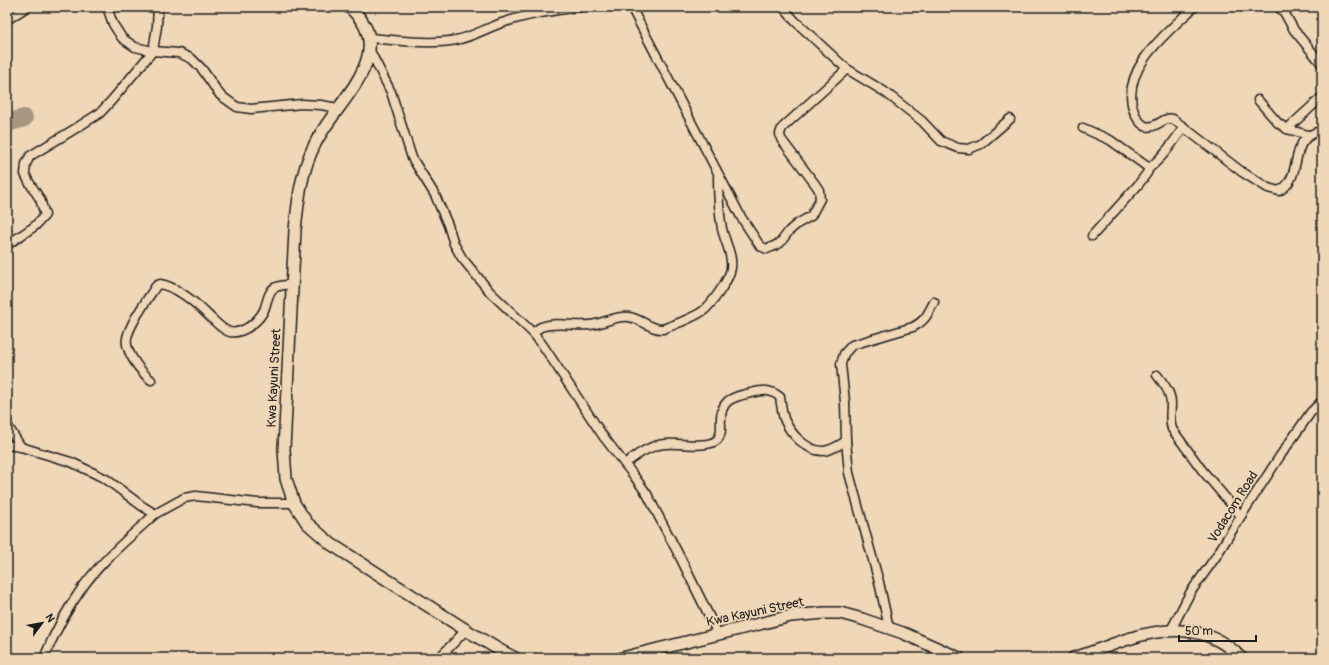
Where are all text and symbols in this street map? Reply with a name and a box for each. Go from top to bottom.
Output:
street label: Kwa Kayuni Street [263,327,285,428]
street label: Vodacom Road [1205,468,1261,546]
street label: Kwa Kayuni Street [705,594,806,630]
north arrow [22,603,62,643]
text: N [43,611,58,625]
scale bar [1179,617,1256,643]
text: 50 m [1185,624,1213,639]

